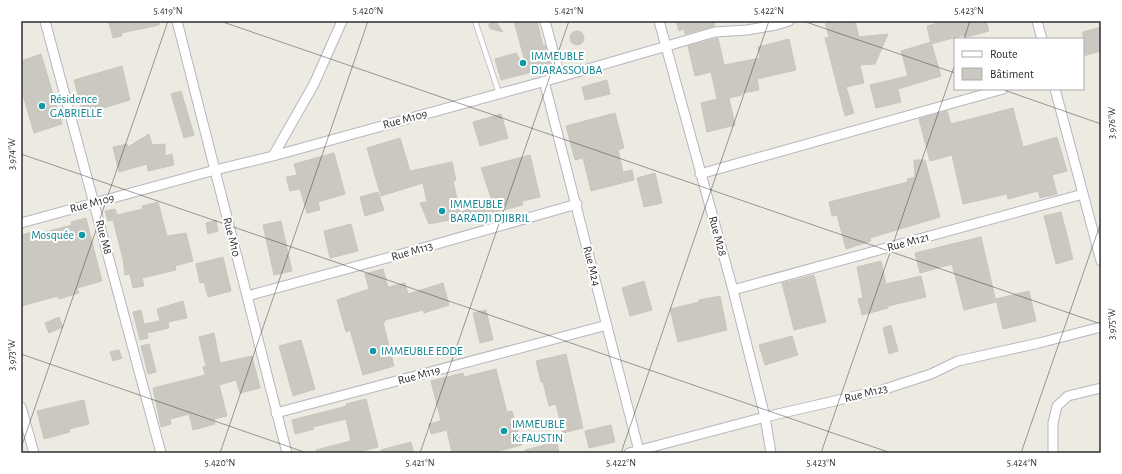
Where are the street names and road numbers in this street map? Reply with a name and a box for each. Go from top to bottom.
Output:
street label: Rue M109 [381,107,429,131]
street label: Rue M109 [68,191,116,215]
street label: Rue M28 [707,215,729,257]
street label: Rue M10 [221,216,243,258]
street label: Rue M8 [94,218,114,256]
street label: Rue M121 [886,231,930,253]
street label: Rue M113 [390,239,434,263]
street label: Rue M24 [581,245,603,287]
street label: Rue M119 [396,363,442,386]
street label: Rue M123 [843,382,889,404]

